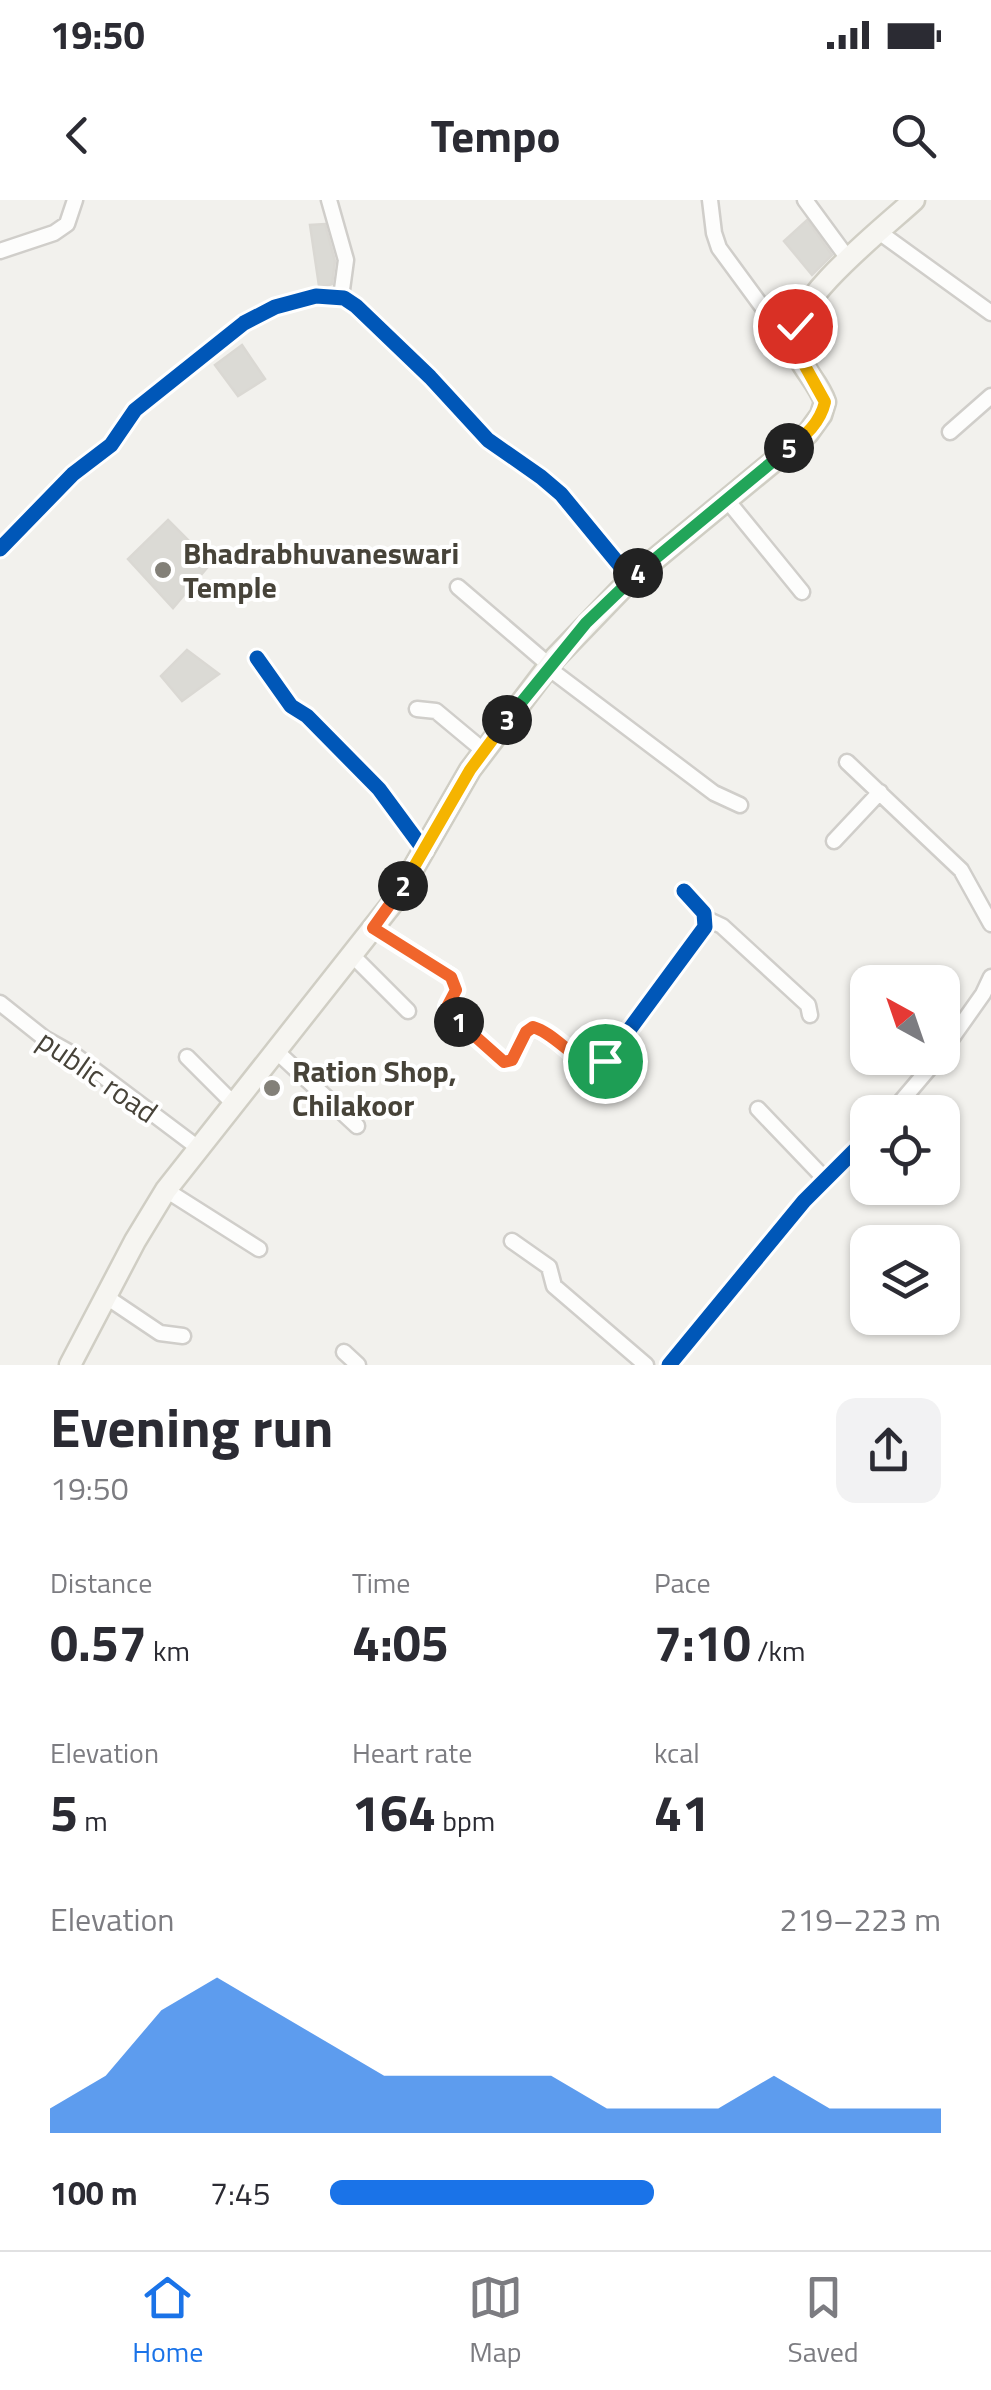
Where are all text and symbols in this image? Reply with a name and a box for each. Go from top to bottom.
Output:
text: 19:50 [50,6,145,64]
text: Tempo [431,101,560,169]
icon: back [50,108,105,163]
icon: search [886,108,941,163]
pin [753,284,838,369]
icon: check [768,299,823,354]
pin: 5 [764,423,814,473]
text: 5 [781,426,797,469]
place label: Bhadrabhuvaneswari Temple [183,530,459,610]
pin: 4 [613,548,663,598]
text: 4 [630,551,646,594]
marker: Bhadrabhuvaneswari Temple [152,559,174,581]
pin: 3 [482,695,532,745]
text: 3 [499,698,515,741]
pin: 2 [378,861,428,911]
text: 2 [395,864,411,907]
north arrow [850,965,960,1075]
map controls [850,965,960,1335]
pin: 1 [434,997,484,1047]
text: 1 [451,1000,467,1043]
street label: public road [28,1018,168,1134]
pin [563,1019,648,1104]
icon: arrive [578,1034,633,1089]
place label: Ration Shop, Chilakoor [292,1048,457,1128]
marker: Ration Shop, Chilakoor [261,1077,283,1099]
button: locate [850,1095,960,1205]
button: layers [850,1225,960,1335]
text: Evening run [50,1385,333,1468]
button: share [836,1398,941,1503]
text: 19:50 [50,1464,129,1512]
text: Distance [50,1561,152,1604]
text: Time [352,1561,410,1604]
text: Pace [654,1561,711,1604]
text: 0.57 [50,1604,147,1680]
text: 4:05 [352,1604,449,1680]
text: 7:10 [654,1604,751,1680]
text: km [147,1629,190,1672]
text: /km [751,1629,805,1672]
text: Elevation [50,1731,159,1774]
text: Heart rate [352,1731,472,1774]
text: kcal [654,1731,700,1774]
text: 5 [50,1774,78,1850]
text: 164 [352,1774,436,1850]
text: 41 [654,1774,710,1850]
text: m [78,1799,108,1842]
text: bpm [436,1799,495,1842]
text: Elevation [50,1895,174,1943]
text: 219–223 m [779,1895,941,1943]
text: 100 m [50,2169,138,2217]
text: 7:45 [210,2169,271,2217]
tab: Home [132,2270,203,2373]
tab: Map [468,2270,523,2373]
tab: Saved [787,2270,859,2373]

